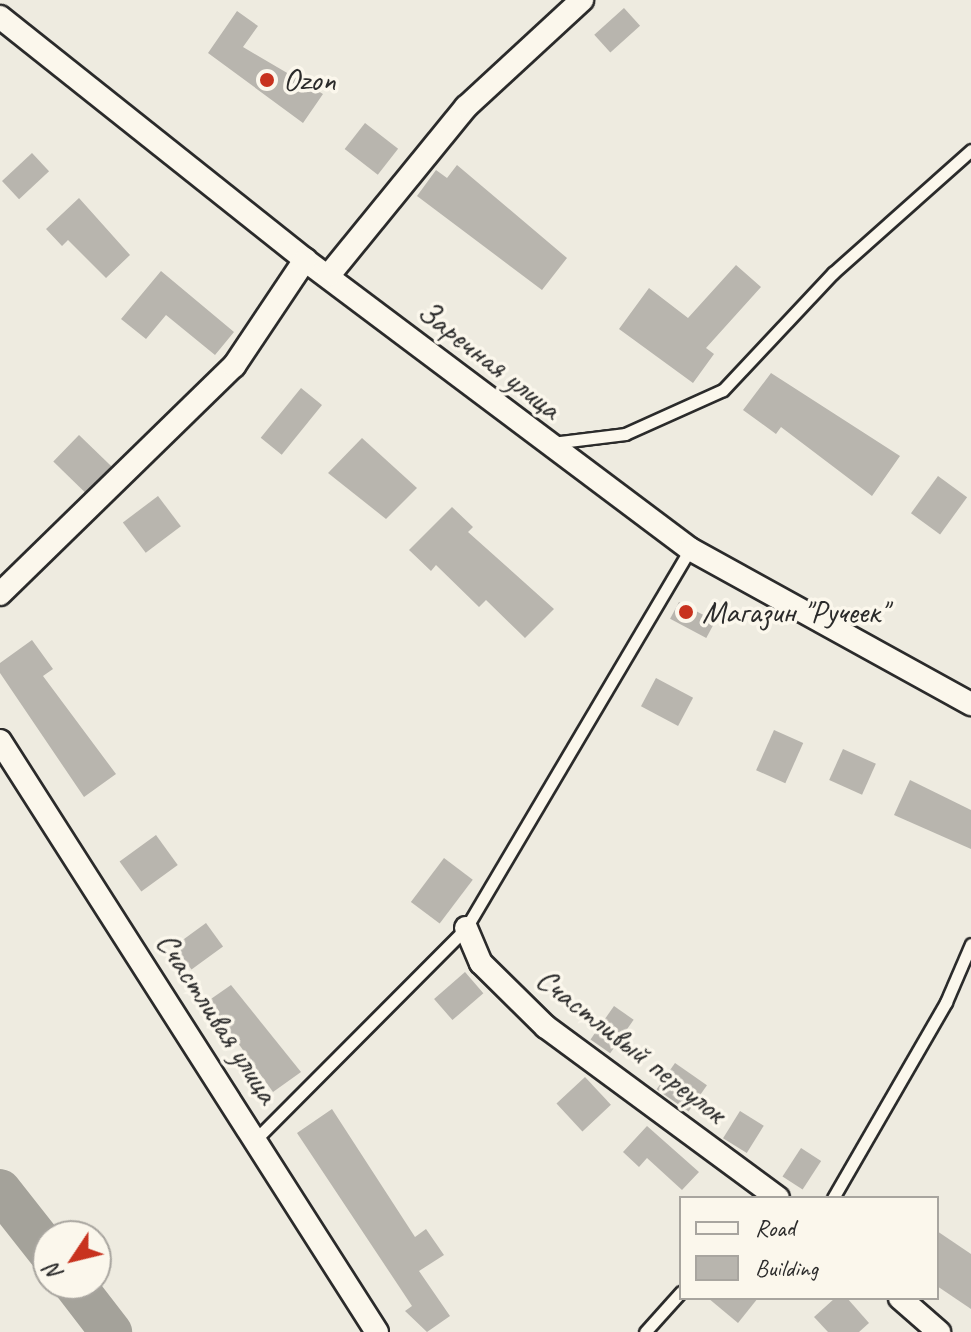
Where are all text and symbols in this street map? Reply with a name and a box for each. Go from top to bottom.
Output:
place label: Ozon [283,61,336,99]
marker: Ozon [258,71,276,89]
street label: Заречная улица [409,292,569,428]
place label: Магазин "Ручеек" [702,593,887,631]
marker: Магазин "Ручеек" [677,603,695,621]
street label: Счастливая улица [147,925,287,1111]
street label: Счастливый переулок [528,960,734,1132]
legend [679,1196,939,1300]
text: Road [755,1213,795,1243]
north arrow [32,1220,112,1300]
text: Building [755,1253,818,1283]
text: N [39,1259,69,1286]

